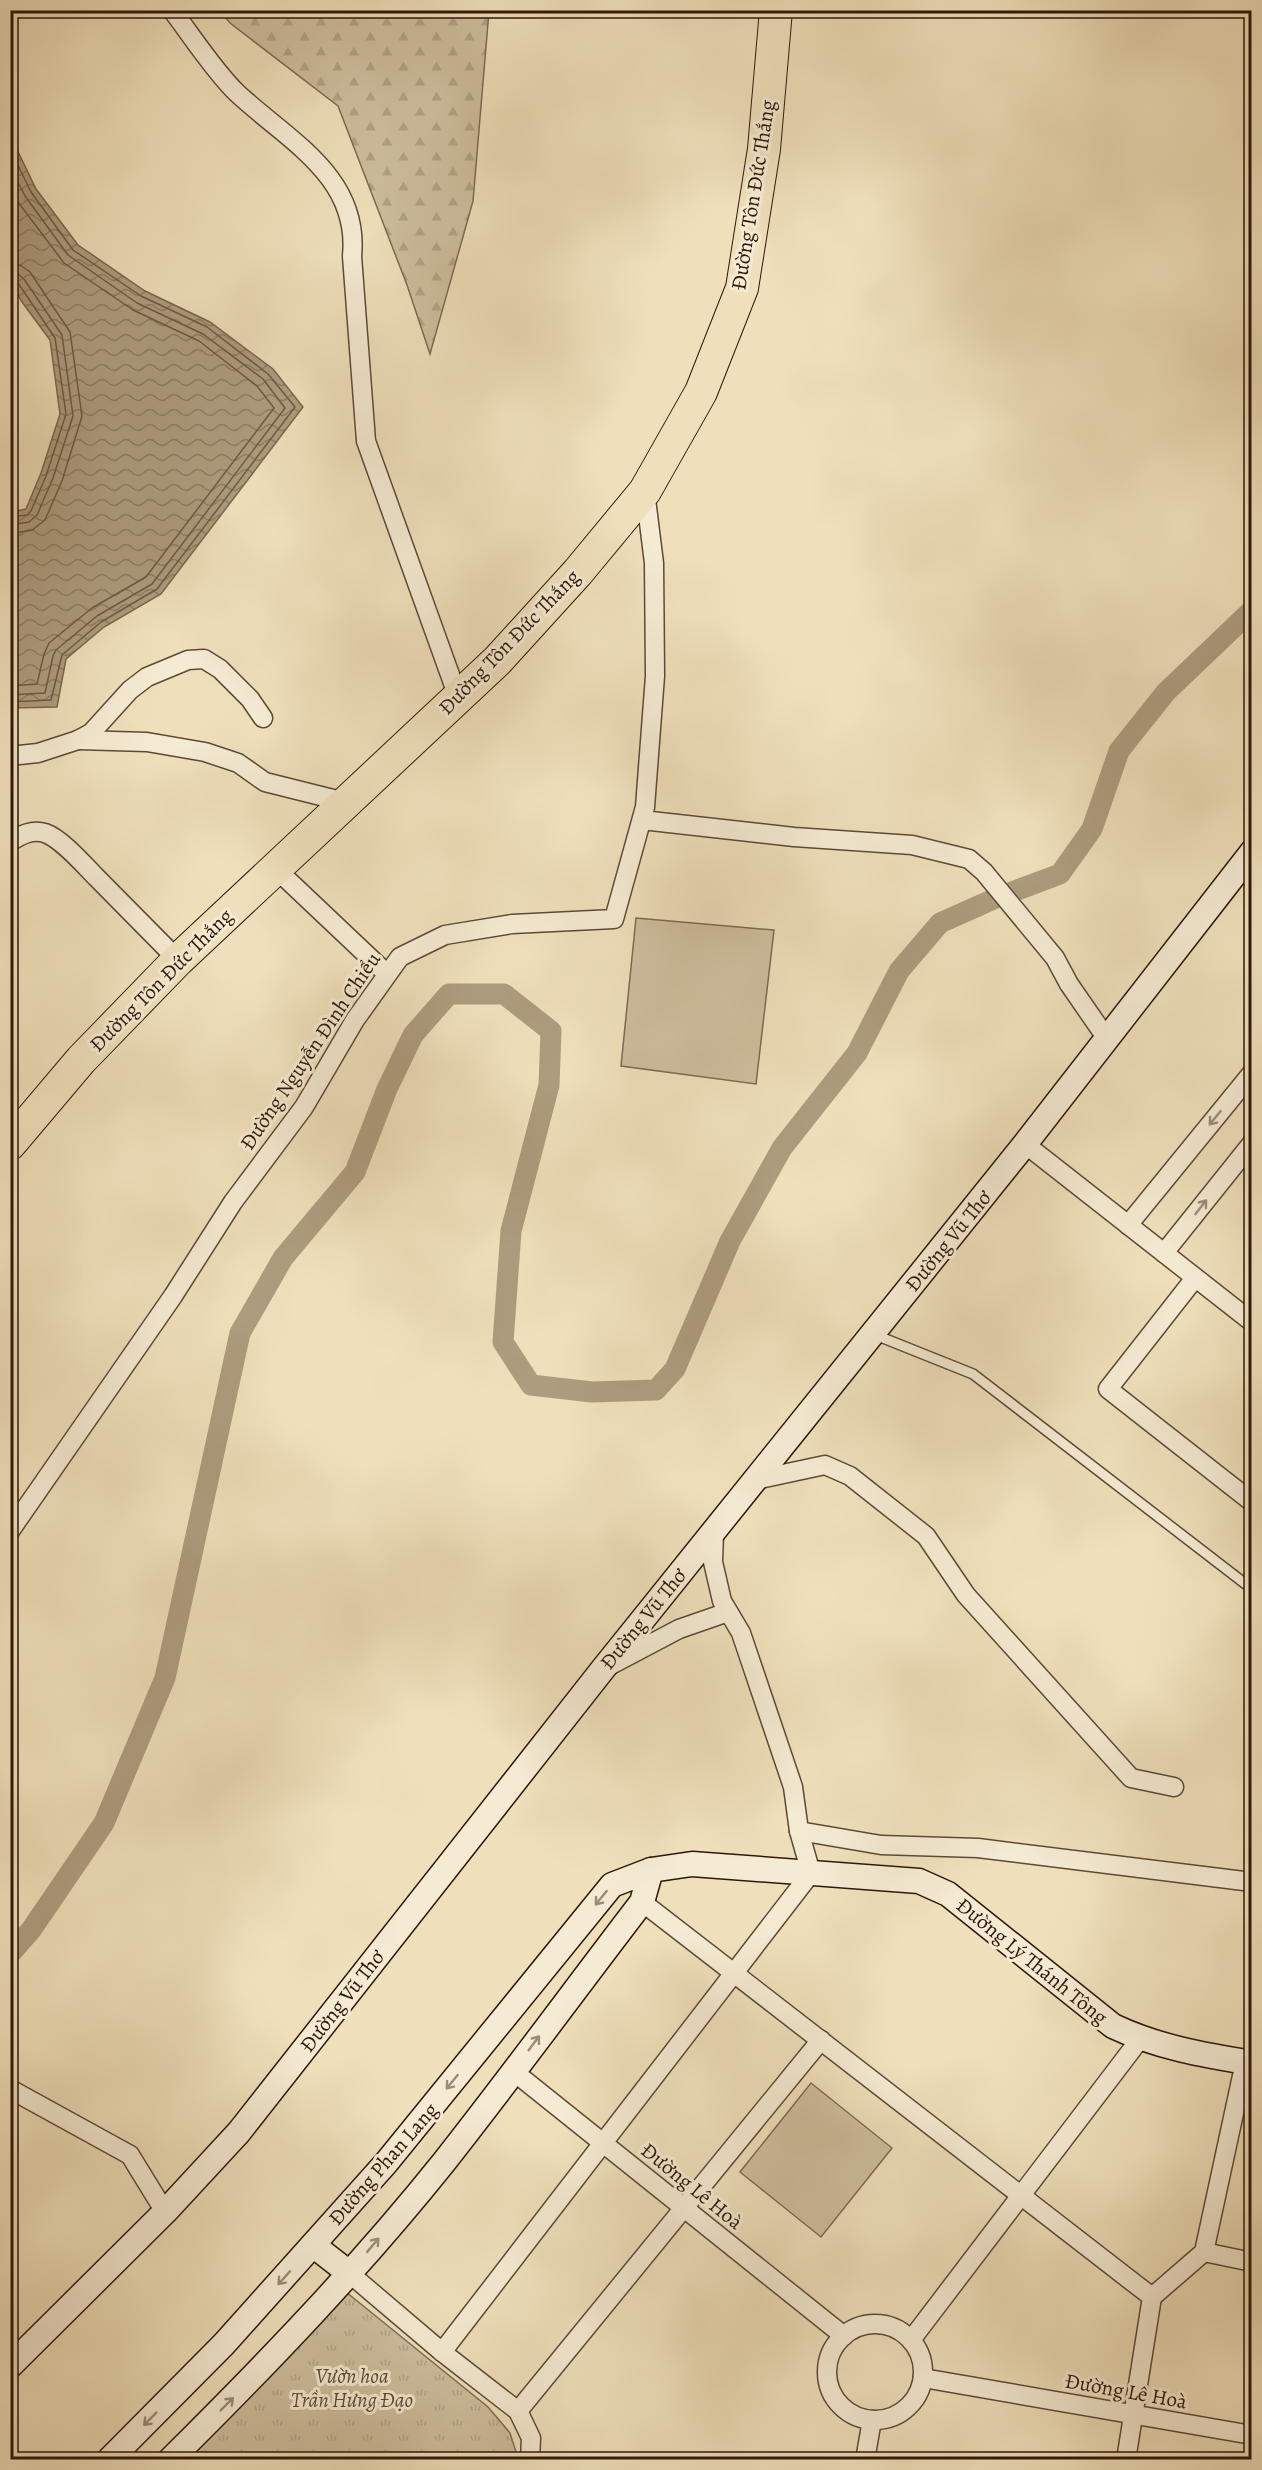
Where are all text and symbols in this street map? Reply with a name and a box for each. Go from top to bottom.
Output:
street label: Đường Tôn Đức Thắng [724,97,782,292]
street label: Đường Tôn Đức Thắng [432,563,586,721]
street label: Đường Tôn Đức Thắng [83,902,239,1058]
street label: Đường Nguyễn Đình Chiểu [233,946,387,1155]
one-way arrow [1208,1110,1221,1126]
street label: Đường Vũ Thơ [899,1184,998,1298]
one-way arrow [1194,1200,1207,1216]
street label: Đường Vũ Thơ [594,1562,693,1676]
one-way arrow [595,1890,608,1906]
street label: Đường Lý Thánh Tông [950,1891,1114,2031]
street label: Đường Vũ Thơ [293,1943,391,2058]
one-way arrow [528,2036,541,2052]
one-way arrow [446,2074,459,2090]
street label: Đường Phan Lang [322,2096,444,2231]
street label: Đường Lê Hoà [635,2136,749,2236]
one-way arrow [366,2238,380,2253]
one-way arrow [277,2270,291,2285]
park label: Vườn hoa Trần Hưng Đạo [291,2362,413,2414]
street label: Đường Lê Hoà [1063,2366,1189,2416]
one-way arrow [219,2396,234,2411]
one-way arrow [142,2412,157,2427]

